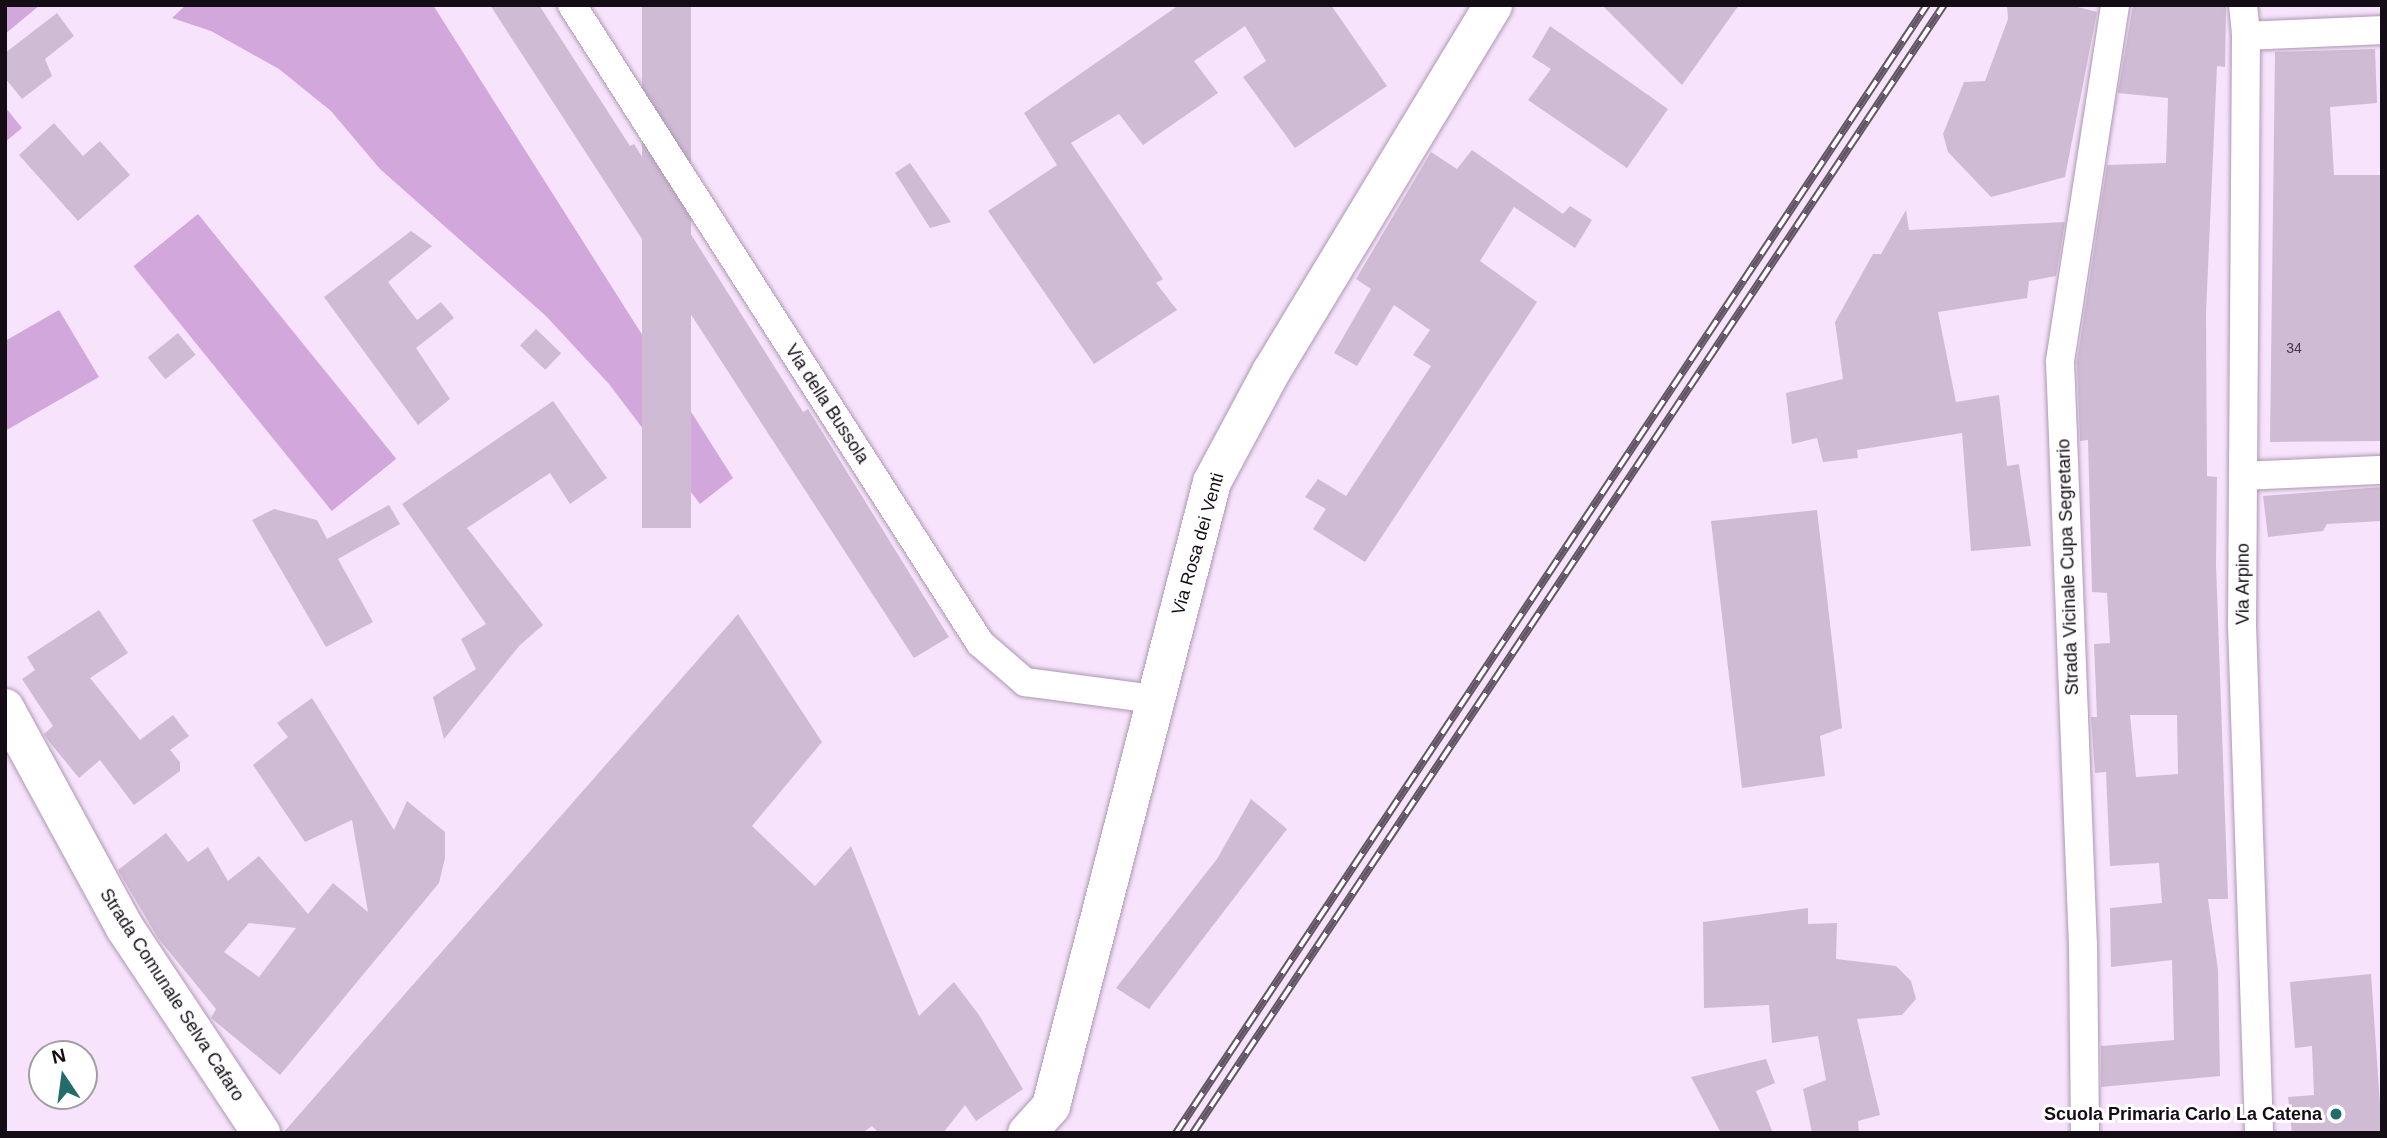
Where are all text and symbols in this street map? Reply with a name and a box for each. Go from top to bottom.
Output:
street label: Via della Bussola [780,340,874,468]
house number: 34 [2286,340,2302,356]
street label: Strada Vicinale Cupa Segretario [2053,438,2083,696]
street label: Via Rosa dei Venti [1167,470,1229,618]
street label: Via Arpino [2232,543,2254,625]
street label: Strada Comunale Selva Cafaro [95,885,249,1105]
north arrow [28,1040,98,1110]
text: N [50,1044,68,1068]
place label: Scuola Primaria Carlo La Catena [2044,1103,2322,1125]
marker: Scuola Primaria Carlo La Catena [2328,1106,2344,1122]

